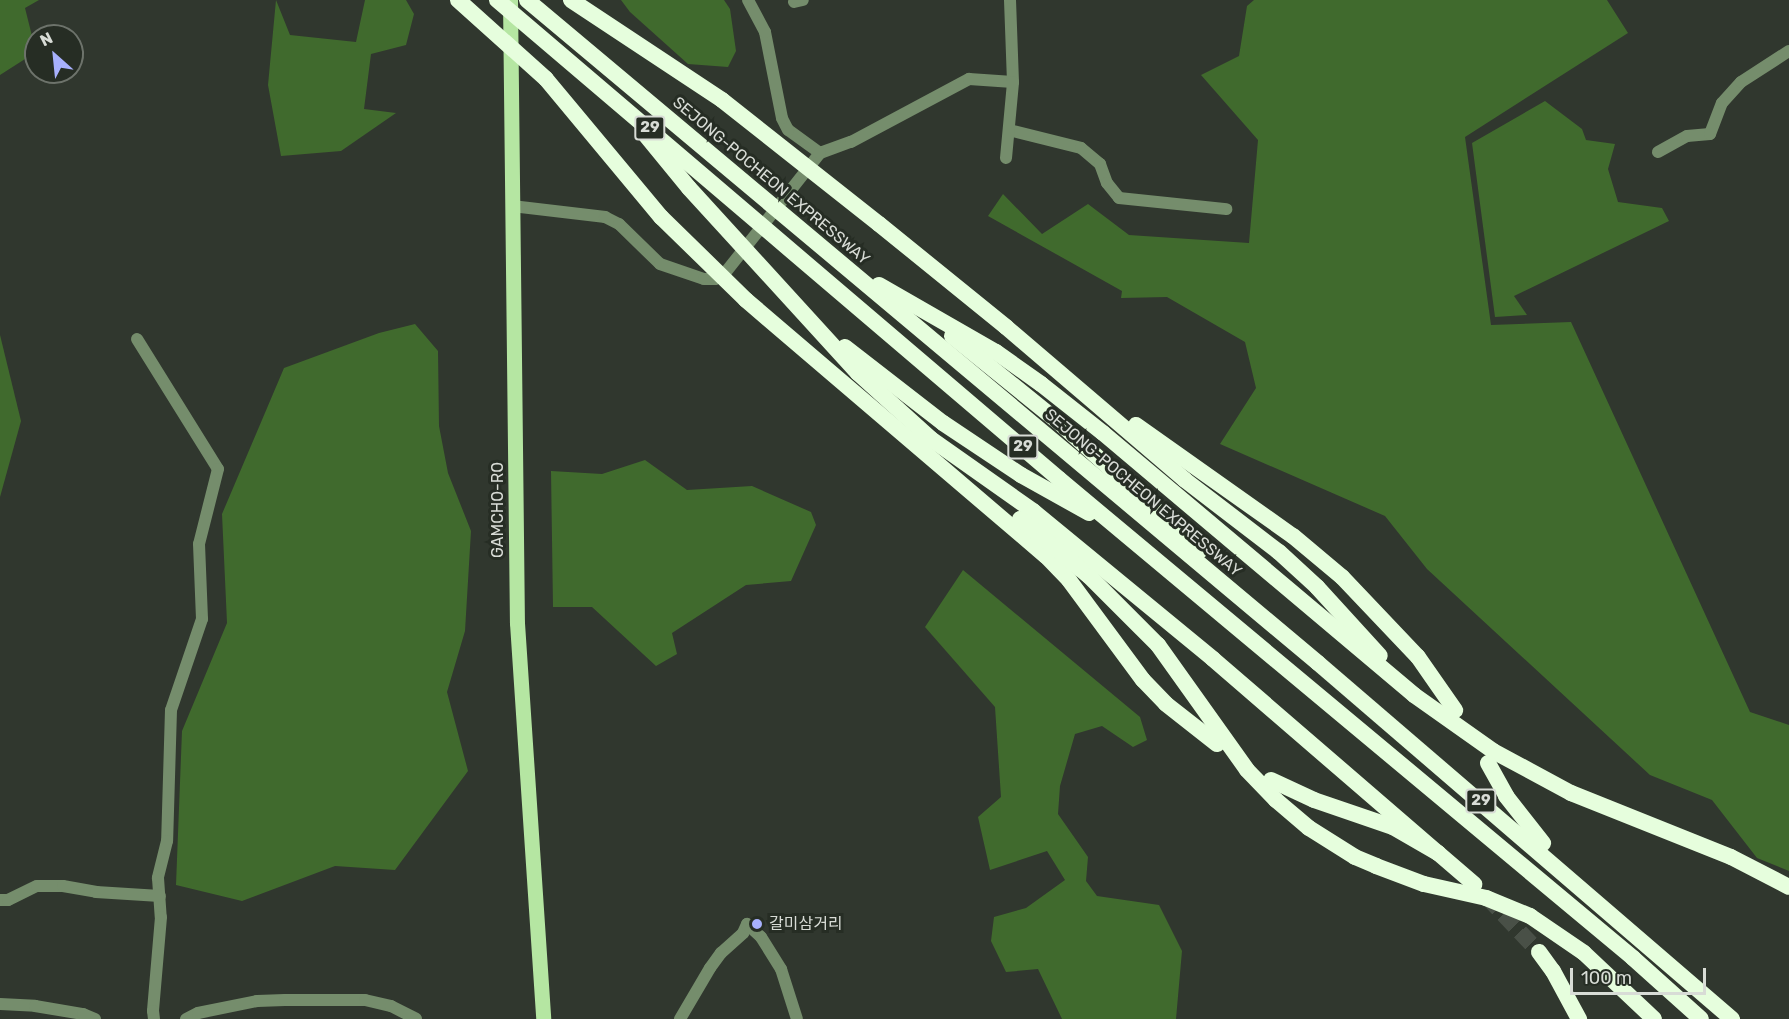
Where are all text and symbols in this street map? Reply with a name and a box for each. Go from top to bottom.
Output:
north arrow [24,24,84,84]
text: N [37,28,56,50]
street label: SEJONG-POCHEON EXPRESSWAY [669,93,873,269]
road number: 29 [634,116,666,140]
street label: SEJONG-POCHEON EXPRESSWAY [1041,405,1245,581]
road number: 29 [1006,435,1040,459]
street label: GAMCHO-RO [488,462,508,558]
road number: 29 [1464,789,1498,813]
place label: 갈미삼거리 [769,914,843,934]
marker: 갈미삼거리 [750,917,764,931]
scale bar [1573,956,1710,994]
text: 100 m [1581,967,1632,989]

